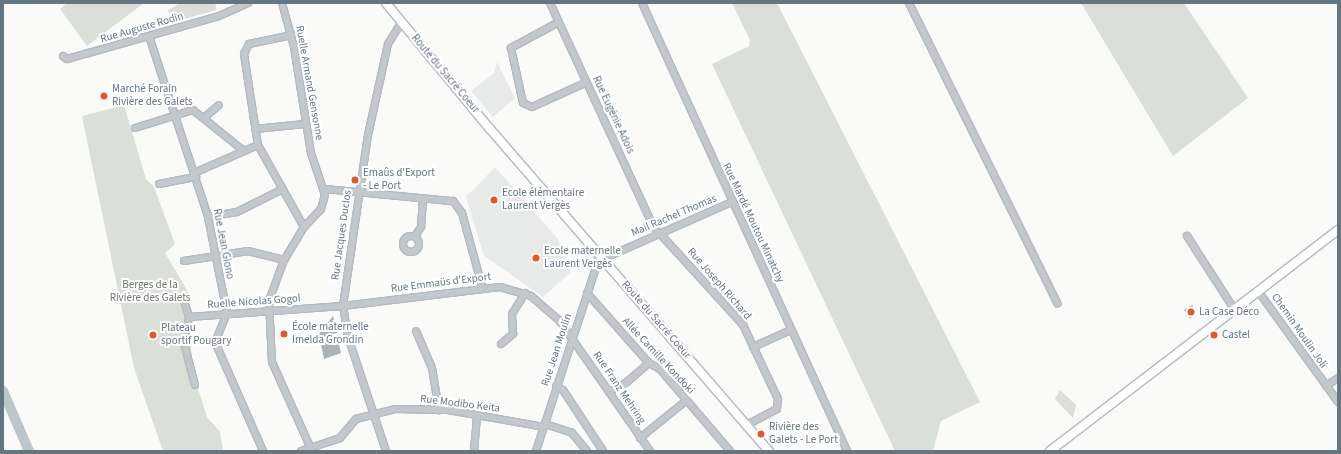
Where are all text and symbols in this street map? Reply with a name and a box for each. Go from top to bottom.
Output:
street label: Rue Auguste Rodin [99,10,185,46]
street label: Ruelle Armand Gensonne [292,25,326,141]
street label: Route du Sacré Coeur [408,32,482,116]
street label: Rue Eugénie Adois [589,74,637,156]
place label: Marché Forain Rivière des Galets [112,83,193,109]
marker: Marché Forain Rivière des Galets [99,91,109,101]
street label: Rue Mardé Moutou Minatchy [719,161,787,285]
place label: Emaûs d'Export - Le Port [363,167,435,193]
marker: Emaûs d'Export - Le Port [350,175,360,185]
place label: Ecole élémentaire Laurent Vergès [502,187,584,213]
street label: Rue Jacques Duclos [329,189,355,281]
street label: Mail Rachel Thomas [629,192,719,240]
marker: Ecole élémentaire Laurent Vergès [489,195,499,205]
street label: Rue Jean Giono [210,208,236,280]
place label: Ecole maternelle Laurent Vergès [544,245,621,271]
street label: Rue Joseph Richard [684,245,754,323]
marker: Ecole maternelle Laurent Vergès [531,253,541,263]
street label: Rue Emmaüs d'Export [390,270,492,296]
street label: Route du Sacré Coeur [619,278,693,362]
park label: Berges de la Rivière des Galets [110,279,190,305]
street label: Chemin Moulin Joli [1268,291,1330,371]
street label: Ruelle Nicolas Gogol [207,292,301,312]
place label: La Case Déco [1199,305,1259,319]
marker: La Case Déco [1186,307,1196,317]
street label: Rue Jean Moulin [539,312,575,388]
street label: Allée Camille Kondoki [619,315,697,397]
place label: École maternelle Imelda Grondin [292,321,369,347]
place label: Plateau sportif Pougary [161,322,231,348]
place label: Castel [1222,328,1250,342]
marker: École maternelle Imelda Grondin [279,329,289,339]
marker: Plateau sportif Pougary [148,330,158,340]
marker: Castel [1209,330,1219,340]
street label: Rue Franz Mehring [590,349,648,427]
street label: Rue Modibo Keita [419,393,501,415]
place label: Rivière des Galets - Le Port [769,421,838,447]
marker: Rivière des Galets - Le Port [756,429,766,439]

